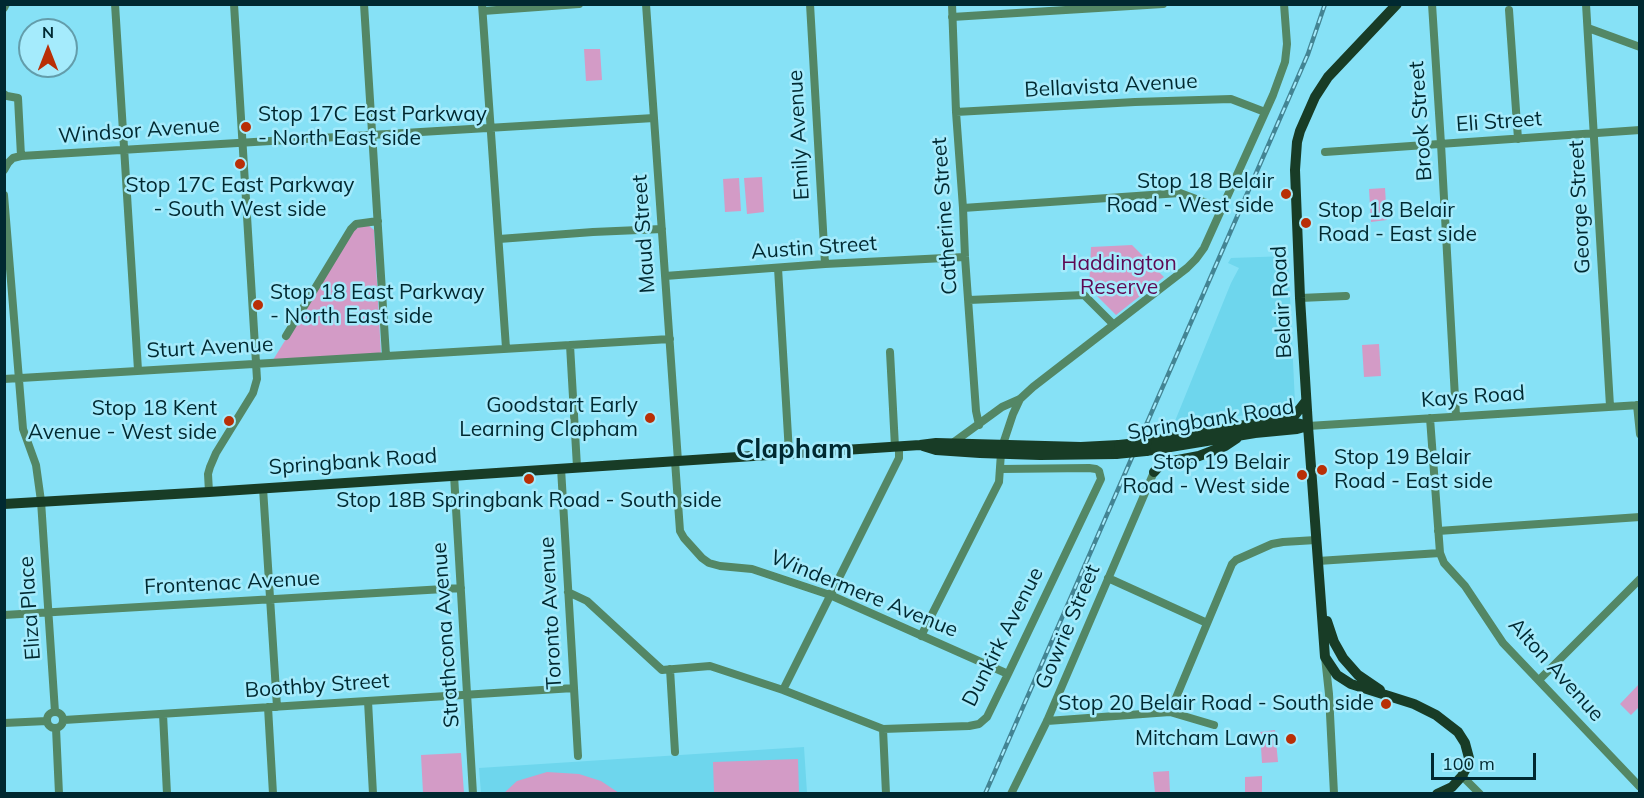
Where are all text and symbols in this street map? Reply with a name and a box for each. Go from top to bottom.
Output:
north arrow [18,18,78,78]
text: N [42,22,54,42]
street label: Brook Street [1404,60,1438,182]
street label: Emily Avenue [783,69,815,201]
street label: Bellavista Avenue [1024,69,1198,103]
place label: Stop 17C East Parkway - North East side [258,102,487,152]
street label: Eli Street [1455,106,1543,138]
street label: Windsor Avenue [57,113,221,149]
marker: Stop 17C East Parkway - North East side [239,120,253,134]
street label: Catherine Street [927,137,963,295]
street label: George Street [1564,139,1596,275]
marker: Stop 17C East Parkway - South West side [233,157,247,171]
place label: Stop 18 Belair Road - West side [1106,169,1274,219]
place label: Stop 17C East Parkway - South West side [126,173,354,223]
street label: Maud Street [627,174,661,294]
marker: Stop 18 Belair Road - West side [1279,187,1293,201]
place label: Stop 18 Belair Road - East side [1318,198,1477,248]
marker: Stop 18 Belair Road - East side [1299,216,1313,230]
street label: Austin Street [750,231,878,265]
street label: Belair Road [1266,245,1298,359]
park label: Haddington Reserve [1061,251,1177,301]
place label: Stop 18 East Parkway - North East side [270,280,485,330]
marker: Stop 18 East Parkway - North East side [251,298,265,312]
street label: Sturt Avenue [146,332,274,364]
street label: Kays Road [1420,381,1526,413]
place label: Goodstart Early Learning Clapham [459,393,638,443]
street label: Springbank Road [1126,394,1296,446]
place label: Stop 18 Kent Avenue - West side [28,396,217,446]
marker: Goodstart Early Learning Clapham [643,411,657,425]
marker: Stop 18 Kent Avenue - West side [222,414,236,428]
district label: Clapham [736,434,852,466]
street label: Springbank Road [268,444,438,480]
place label: Stop 19 Belair Road - East side [1334,445,1493,495]
place label: Stop 19 Belair Road - West side [1122,450,1290,500]
marker: Stop 19 Belair Road - East side [1315,463,1329,477]
marker: Stop 19 Belair Road - West side [1295,468,1309,482]
marker: Stop 18B Springbank Road - South side [522,472,536,486]
place label: Stop 18B Springbank Road - South side [336,488,722,514]
street label: Toronto Avenue [534,536,568,690]
street label: Strathcona Avenue [427,541,465,729]
street label: Windermere Avenue [767,545,961,643]
street label: Eliza Place [14,555,46,661]
street label: Gowrie Street [1030,561,1106,693]
street label: Dunkirk Avenue [957,563,1049,711]
street label: Frontenac Avenue [143,566,321,600]
street label: Alton Avenue [1503,613,1609,727]
street label: Boothby Street [244,668,390,704]
place label: Stop 20 Belair Road - South side [1058,691,1374,717]
marker: Stop 20 Belair Road - South side [1379,697,1393,711]
place label: Mitcham Lawn [1135,726,1279,752]
marker: Mitcham Lawn [1284,732,1298,746]
scale bar [1434,741,1539,779]
text: 100 m [1442,752,1495,775]

